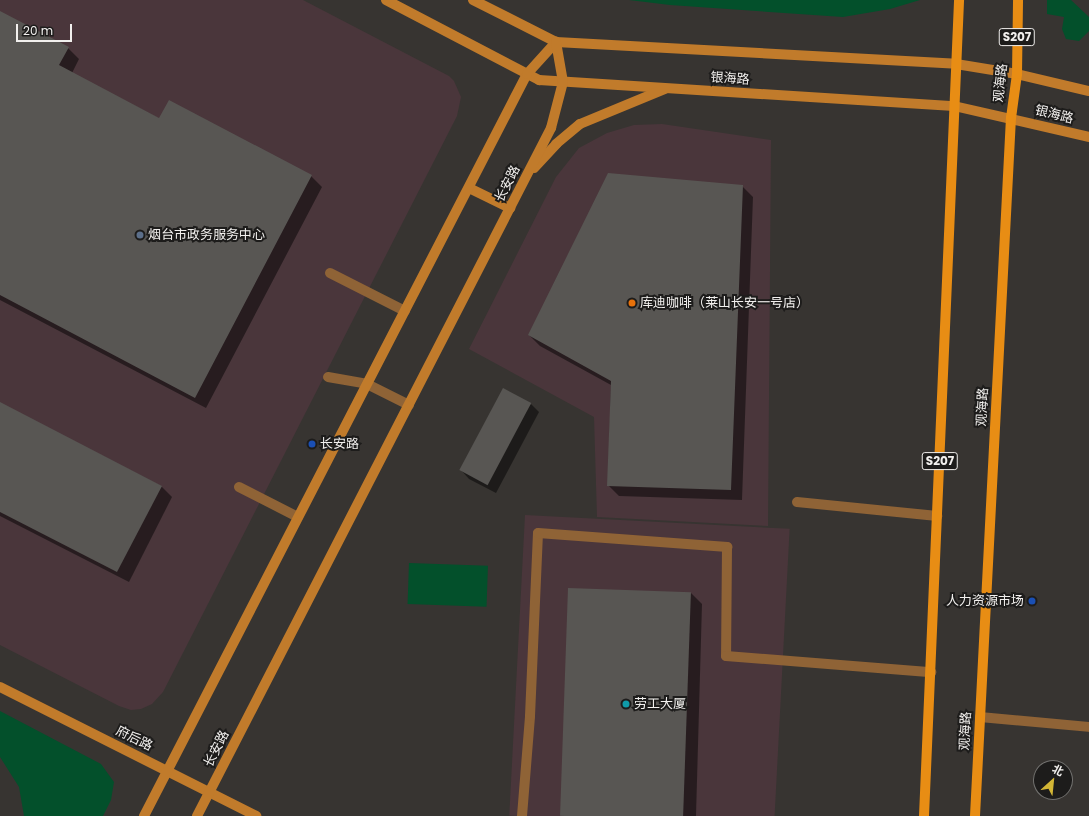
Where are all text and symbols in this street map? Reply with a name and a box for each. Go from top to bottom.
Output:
scale bar [18,16,74,42]
text: 20 m [23,22,53,39]
road number: S207 [998,27,1036,47]
street label: 观海路 [991,63,1011,103]
street label: 银海路 [710,70,750,88]
street label: 银海路 [1033,103,1075,127]
street label: 长安路 [492,163,524,205]
place label: 烟台市政务服务中心 [148,227,265,243]
marker: 烟台市政务服务中心 [135,230,145,240]
place label: 库迪咖啡（莱山长安一号店） [640,295,809,311]
marker: 库迪咖啡（莱山长安一号店） [627,298,637,308]
street label: 观海路 [974,387,992,427]
place label: 长安路 [320,436,359,452]
marker: 长安路 [307,439,317,449]
road number: S207 [921,451,959,471]
place label: 人力资源市场 [946,593,1024,609]
marker: 人力资源市场 [1027,596,1037,606]
place label: 劳工大厦 [634,696,686,712]
marker: 劳工大厦 [621,699,631,709]
street label: 观海路 [957,711,975,751]
street label: 府后路 [113,723,155,755]
street label: 长安路 [201,728,233,770]
north arrow [1033,760,1073,800]
text: 北 [1049,761,1067,780]

